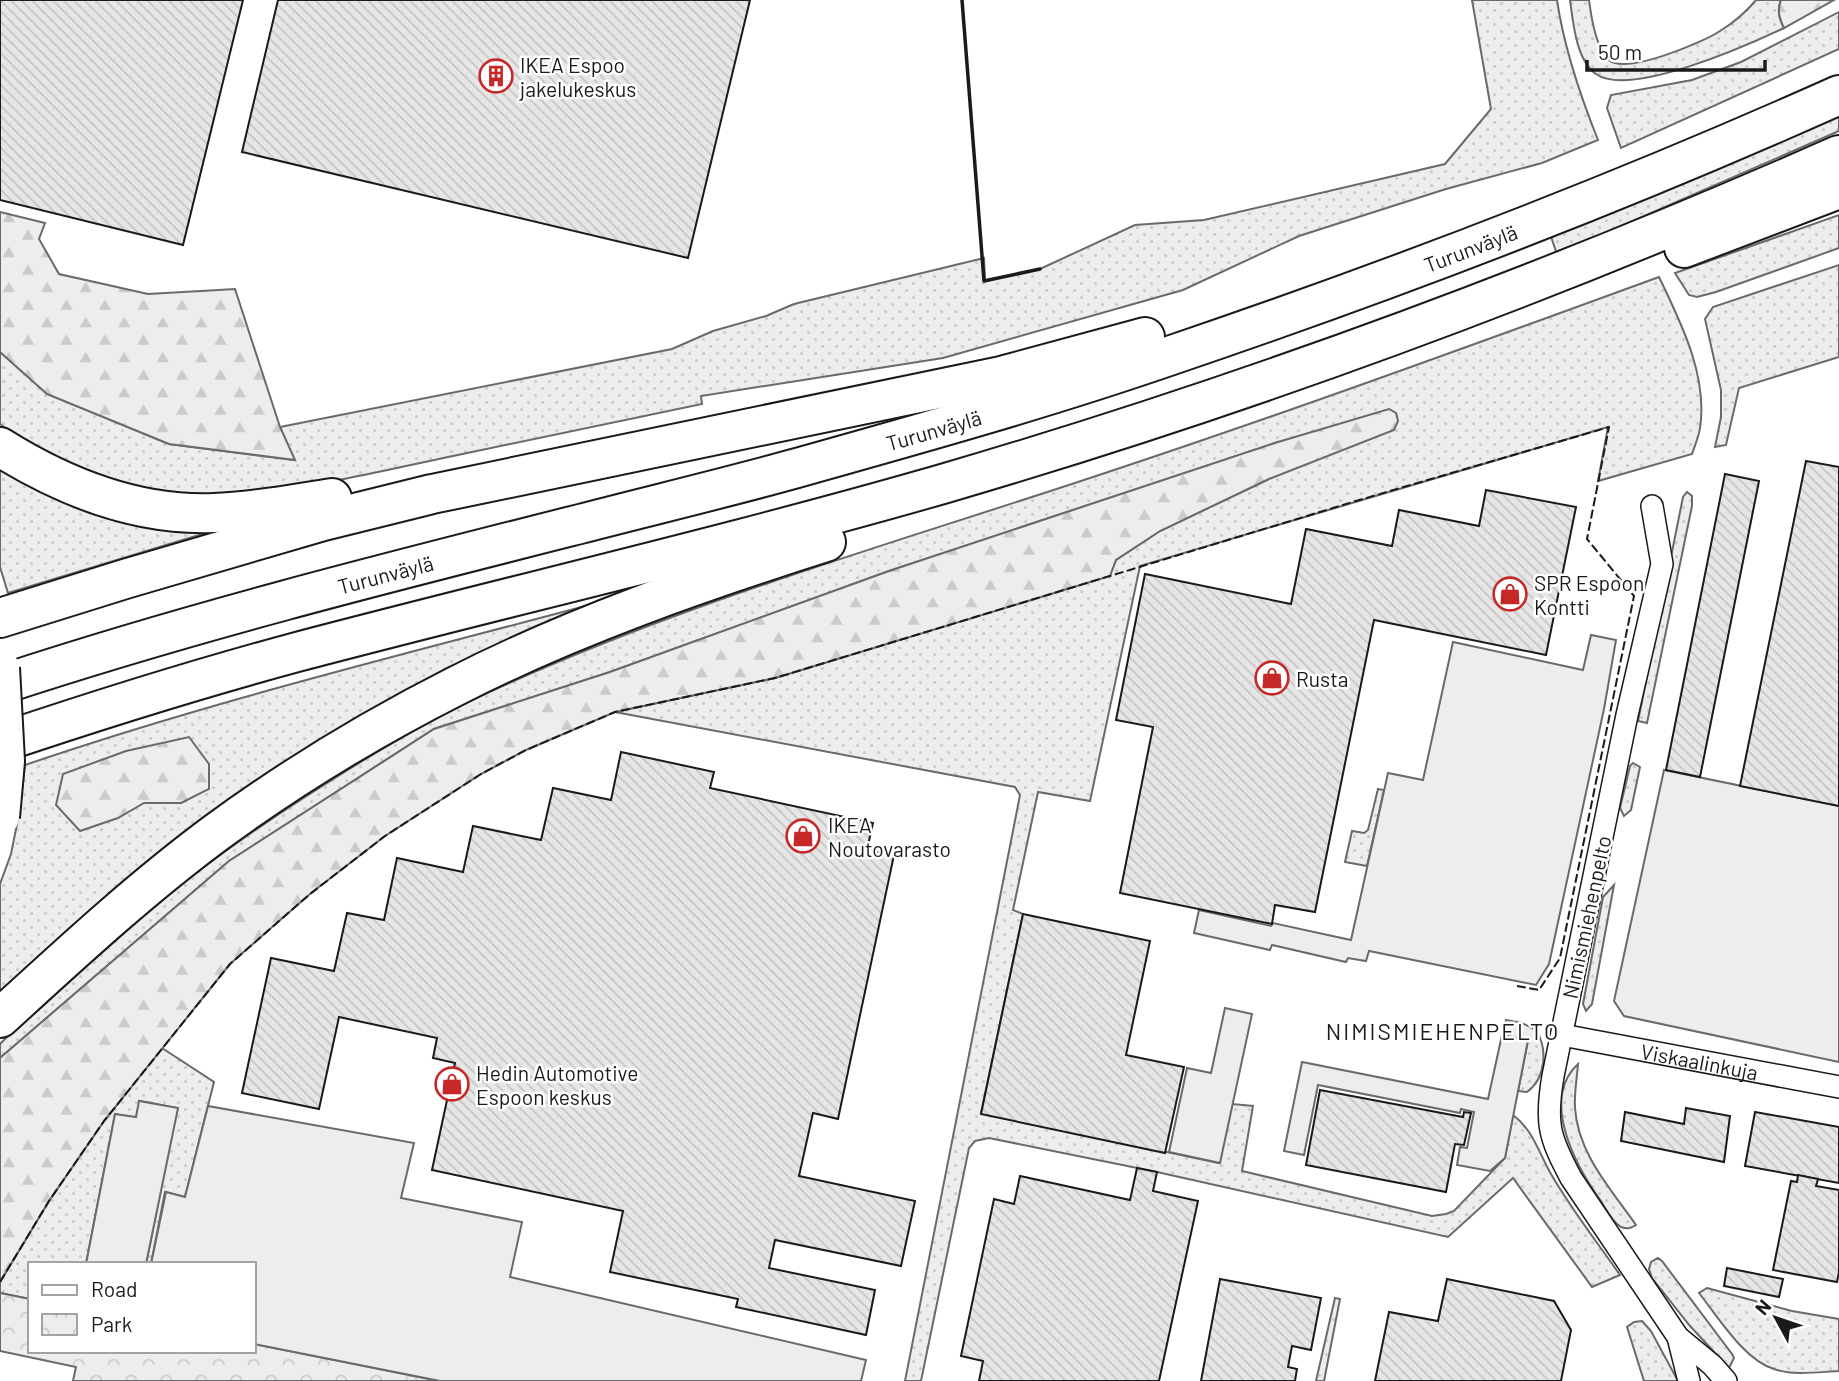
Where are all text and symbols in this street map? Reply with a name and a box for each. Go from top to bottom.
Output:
scale bar [1587,28,1766,72]
text: 50 m [1598,39,1642,64]
place label: IKEA Espoo jakelukeskus [519,52,636,101]
building icon: IKEA Espoo jakelukeskus [477,57,515,95]
street label: Turunväylä [1420,218,1521,277]
street label: Turunväylä [883,404,984,455]
street label: Turunväylä [335,549,436,598]
place label: SPR Espoon Kontti [1534,570,1644,619]
shop icon: SPR Espoon Kontti [1491,575,1529,613]
shop icon: Rusta [1253,659,1291,697]
place label: Rusta [1296,666,1349,691]
place label: IKEA Noutovarasto [828,812,951,861]
shop icon: IKEA Noutovarasto [784,817,822,855]
street label: Nimismiehenpelto [1556,833,1616,1001]
district label: NIMISMIEHENPELTO [1326,1017,1560,1045]
street label: Viskaalinkuja [1639,1038,1760,1084]
place label: Hedin Automotive Espoon keskus [476,1060,638,1109]
shop icon: Hedin Automotive Espoon keskus [433,1065,471,1103]
legend [28,1262,256,1353]
text: Road [91,1276,137,1301]
north arrow [1741,1283,1811,1353]
text: N [1750,1295,1775,1319]
text: Park [91,1311,132,1336]

